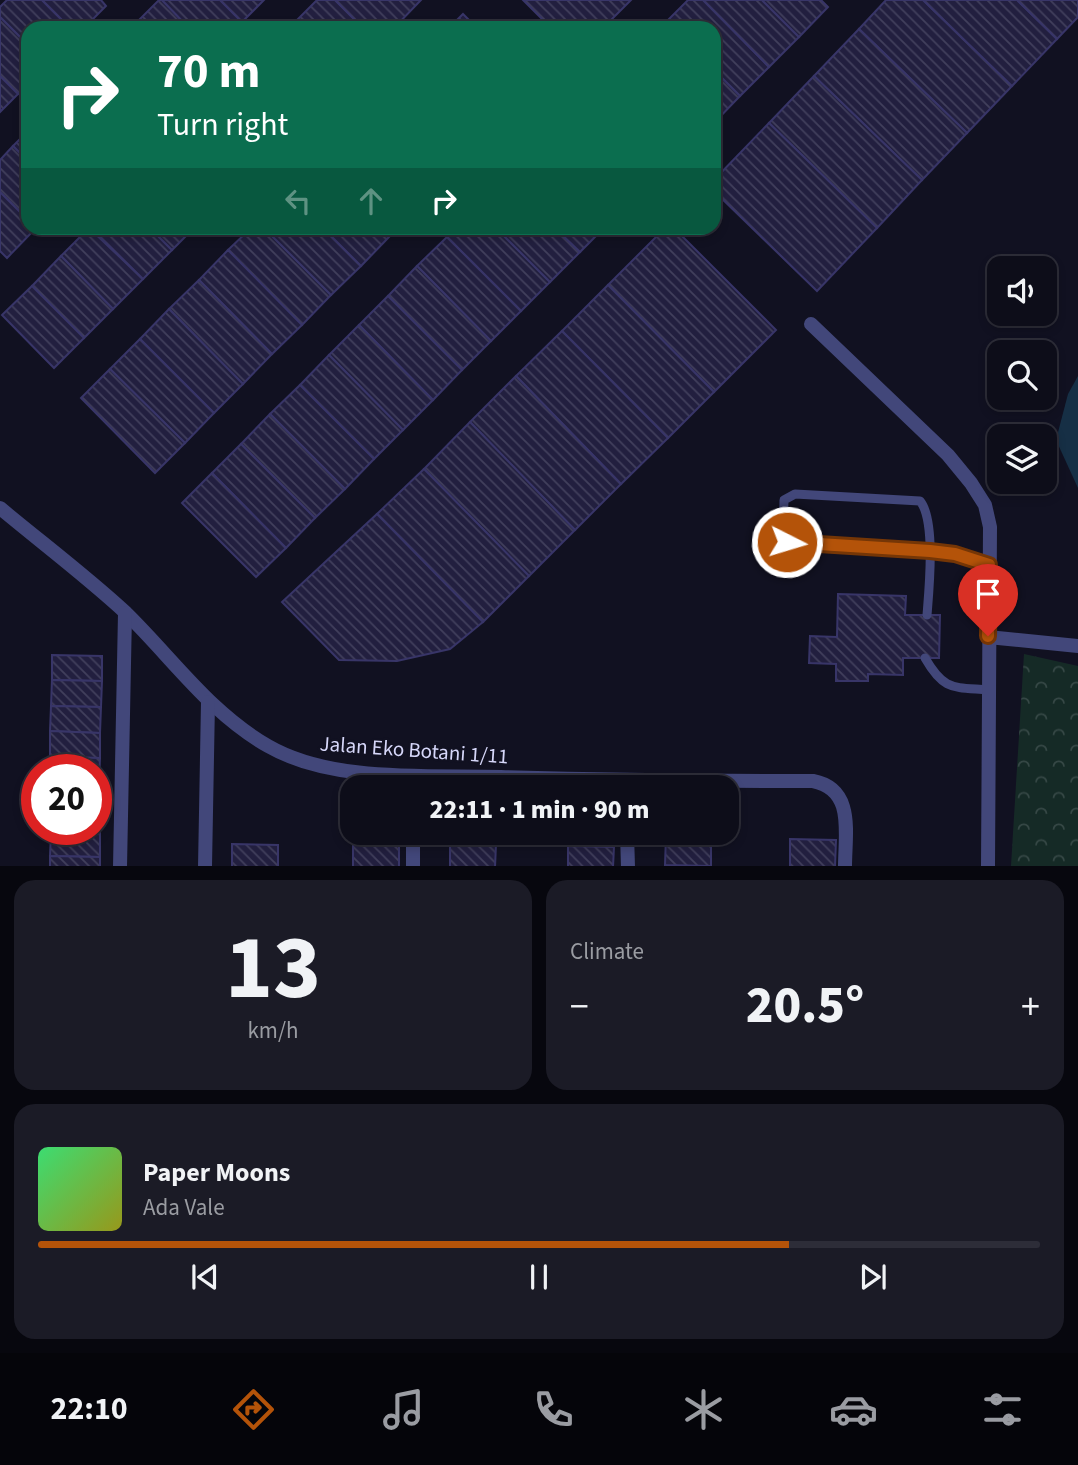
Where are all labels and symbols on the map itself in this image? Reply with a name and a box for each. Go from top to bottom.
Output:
position arrow [750,505,824,579]
pin [958,564,1018,636]
street label: Jalan Eko Botani 1/11 [319,728,509,772]
speed limit sign: 20 [21,754,112,845]

